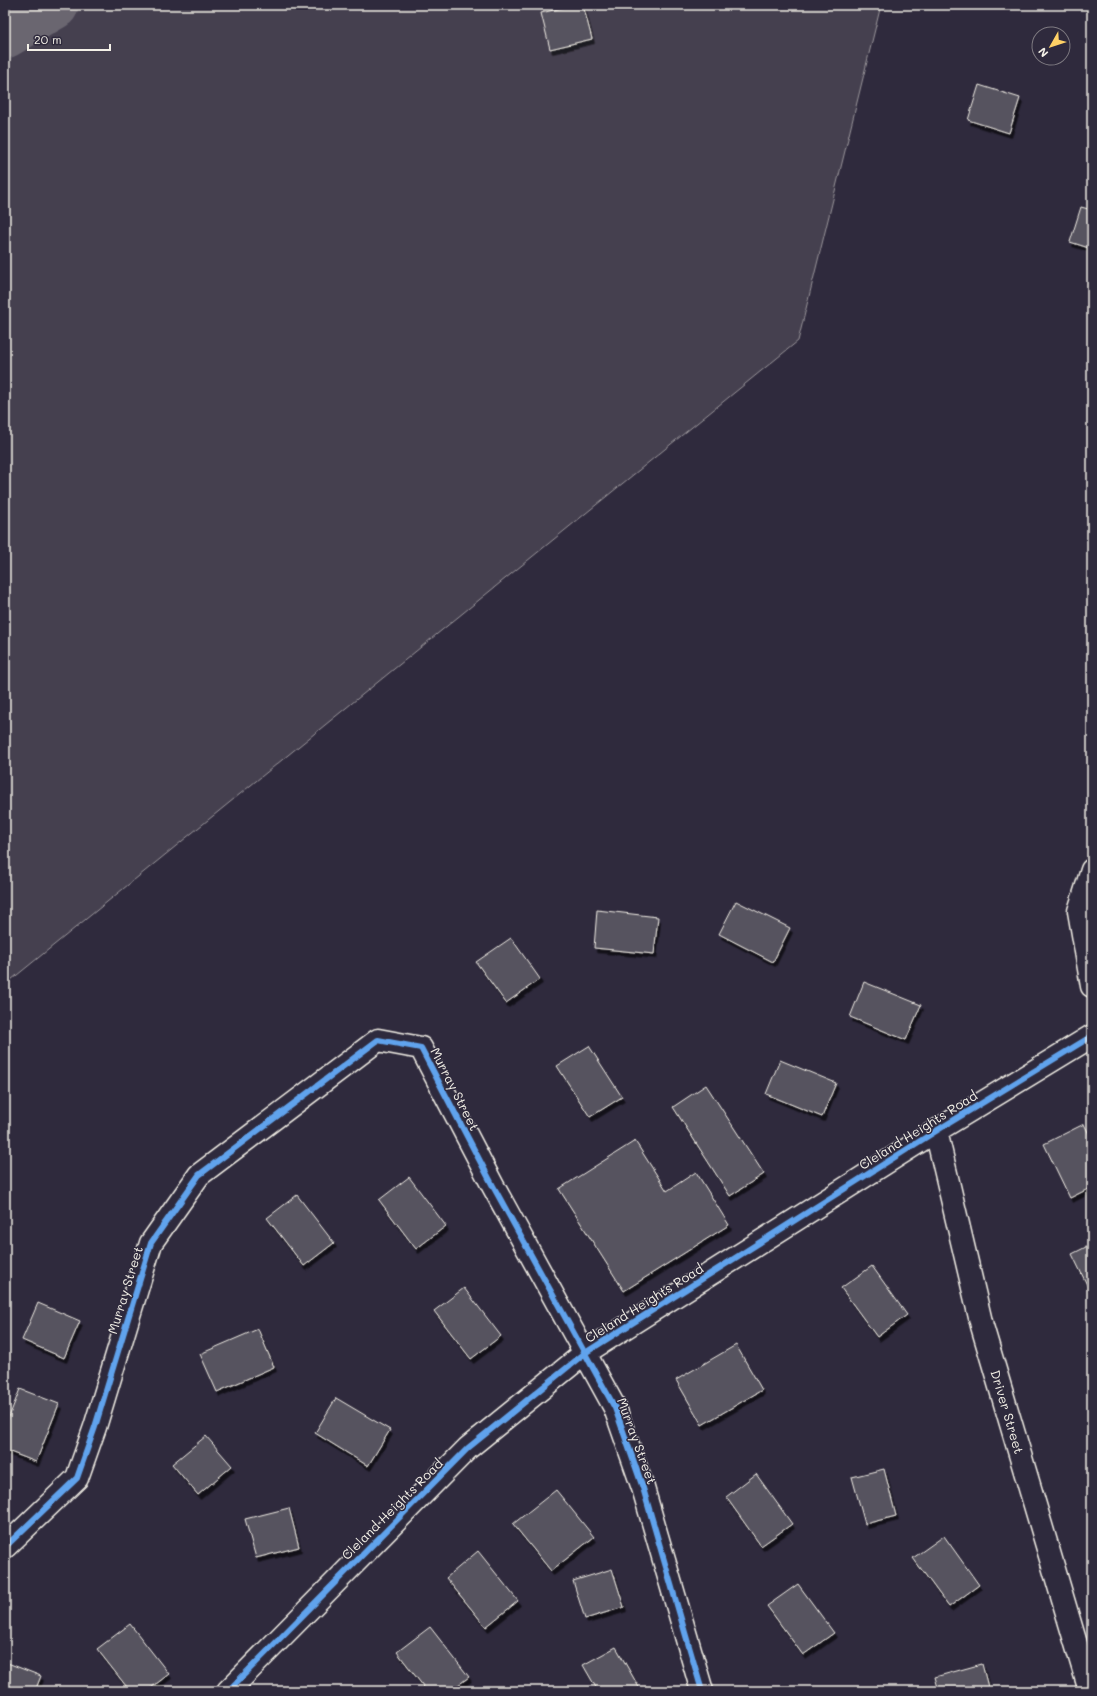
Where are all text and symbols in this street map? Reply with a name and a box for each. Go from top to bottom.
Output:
scale bar [28,26,110,52]
north arrow [1031,26,1071,66]
text: 20 m [34,31,62,47]
text: N [1034,45,1051,61]
street label: Murray Street [427,1044,484,1133]
street label: Cleland Heights Road [855,1086,980,1173]
street label: Murray Street [103,1244,146,1336]
street label: Cleland Heights Road [581,1259,706,1346]
street label: Driver Street [987,1368,1028,1456]
street label: Murray Street [614,1395,661,1487]
street label: Cleland Heights Road [337,1454,446,1563]

